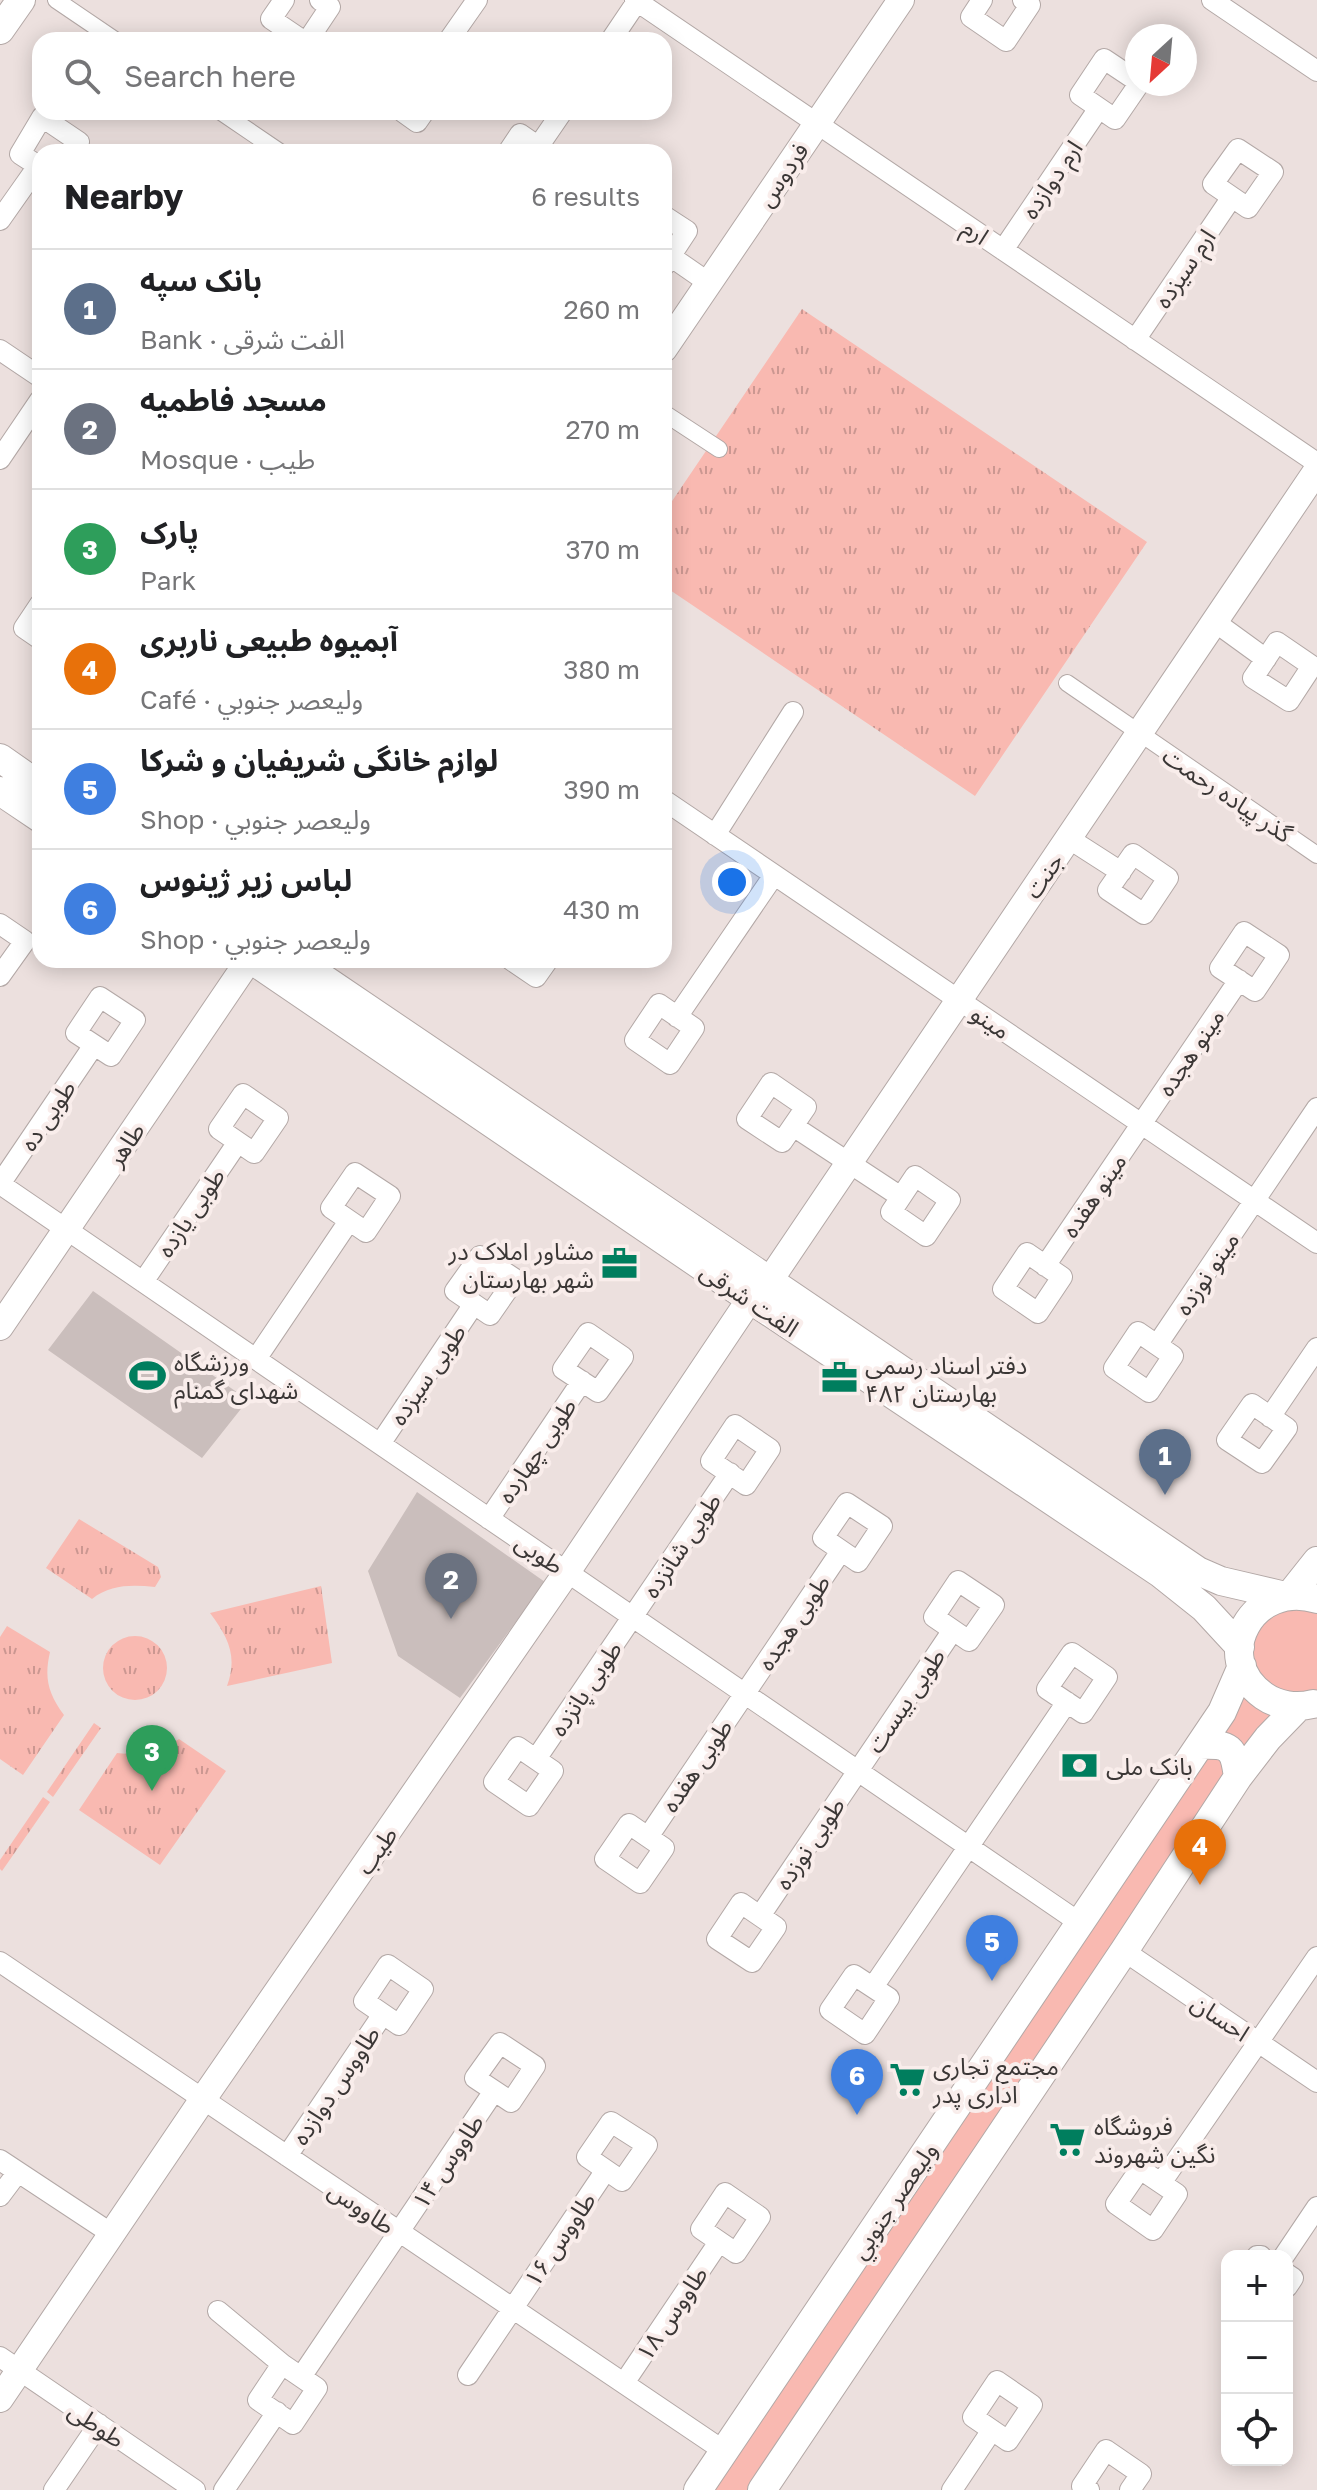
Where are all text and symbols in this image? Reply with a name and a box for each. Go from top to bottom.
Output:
north arrow [1125,24,1197,96]
search box [32,32,672,120]
icon: search [60,54,104,98]
text: Search here [124,58,296,94]
street label: ارم دوازده [1014,134,1092,227]
street label: فردوس [750,137,815,212]
text: Nearby [64,176,184,216]
text: 6 results [531,181,640,212]
street label: ارم [955,212,995,254]
street label: ارم سیزده [1147,223,1225,316]
text: بانک سپه [140,262,262,298]
text: 1 [83,294,97,325]
text: 260 m [564,294,640,325]
text: Bank · الفت شرقی [140,324,345,355]
text: مسجد فاطمیه [140,382,327,418]
text: 2 [82,414,98,445]
text: 270 m [566,414,640,445]
text: Mosque · طیب [140,444,315,475]
text: پارک [140,514,199,550]
text: 3 [82,534,98,565]
text: 370 m [565,534,640,565]
text: Park [140,565,196,596]
text: آبمیوه طبیعی ناربری [140,622,398,658]
text: 4 [82,654,98,685]
text: 380 m [563,654,640,685]
text: Café · وليعصر جنوبي [140,684,363,715]
street label: گذر پیاده رحمت [1157,740,1299,850]
text: لوازم خانگی شریفیان و شرکا [140,742,498,778]
text: 5 [82,774,98,805]
text: 390 m [563,774,640,805]
text: Shop · وليعصر جنوبي [140,804,371,835]
street label: جنت [1017,847,1069,903]
text: لباس زیر ژینوس [140,862,352,898]
your location [712,862,752,902]
text: 6 [82,894,98,925]
text: 430 m [563,894,640,925]
text: Shop · وليعصر جنوبي [140,924,371,955]
street label: مینو [965,997,1016,1045]
street label: مینو هجده [1150,1003,1230,1102]
street label: طوبی ده [13,1074,82,1156]
street label: طاهر [99,1117,151,1173]
street label: مینو هفده [1054,1147,1132,1243]
street label: طوبی یازده [150,1162,231,1263]
street label: مینو نوزده [1168,1226,1245,1321]
place label: مشاور املاک در شهر بهارستان [447,1236,594,1294]
office icon: مشاور املاک در شهر بهارستان [601,1245,639,1283]
street label: الفت شرقی [695,1256,805,1343]
street label: طوبی سیزده [383,1318,472,1431]
place label: ورزشگاه شهدای گمنام [174,1347,298,1409]
place label: دفتر اسناد رسمی ۴۸۲ بهارستان [865,1350,1027,1408]
sports icon: ورزشگاه شهدای گمنام [129,1356,167,1394]
office icon: دفتر اسناد رسمی ۴۸۲ بهارستان [820,1359,858,1397]
street label: طوبی چهارده [490,1392,583,1509]
pin: 1 [1139,1429,1191,1495]
street label: طوبی شانزده [635,1487,727,1603]
street label: طوبی [510,1527,570,1580]
pin: 2 [425,1553,477,1619]
street label: طوبی هجده [750,1569,836,1676]
street label: طوبی پانزده [543,1635,629,1742]
street label: طوبی بیست [859,1642,951,1758]
street label: طوبی هفده [654,1713,738,1818]
pin: 3 [126,1725,178,1791]
bank icon: بانک ملی [1061,1746,1099,1784]
place label: بانک ملی [1106,1751,1193,1780]
street label: طوبی نوزده [768,1791,851,1895]
pin: 4 [1174,1819,1226,1885]
street label: طیب [349,1821,403,1880]
pin: 5 [966,1915,1018,1981]
street label: احسان [1186,1987,1256,2048]
street label: طاووس دوازده [285,2020,386,2150]
pin: 6 [831,2049,883,2115]
place label: مجتمع تجاری اداری پدر [932,2051,1059,2110]
supermarket icon: مجتمع تجاری اداری پدر [888,2060,926,2098]
street label: طاووس ۱۴ [405,2108,490,2214]
place label: فروشگاه نگین شهروند [1094,2111,1216,2169]
supermarket icon: فروشگاه نگین شهروند [1049,2120,1087,2158]
street label: وليعصر جنوبي [843,2136,947,2267]
street label: طاووس [323,2174,401,2240]
street label: طاووس ۱۶ [517,2186,602,2292]
map controls [1221,2250,1293,2466]
button: + [1221,2250,1293,2322]
street label: طاووس ۱۸ [629,2260,714,2366]
button: − [1221,2322,1293,2394]
button: locate [1221,2394,1293,2466]
street label: طوطی [63,2395,131,2454]

